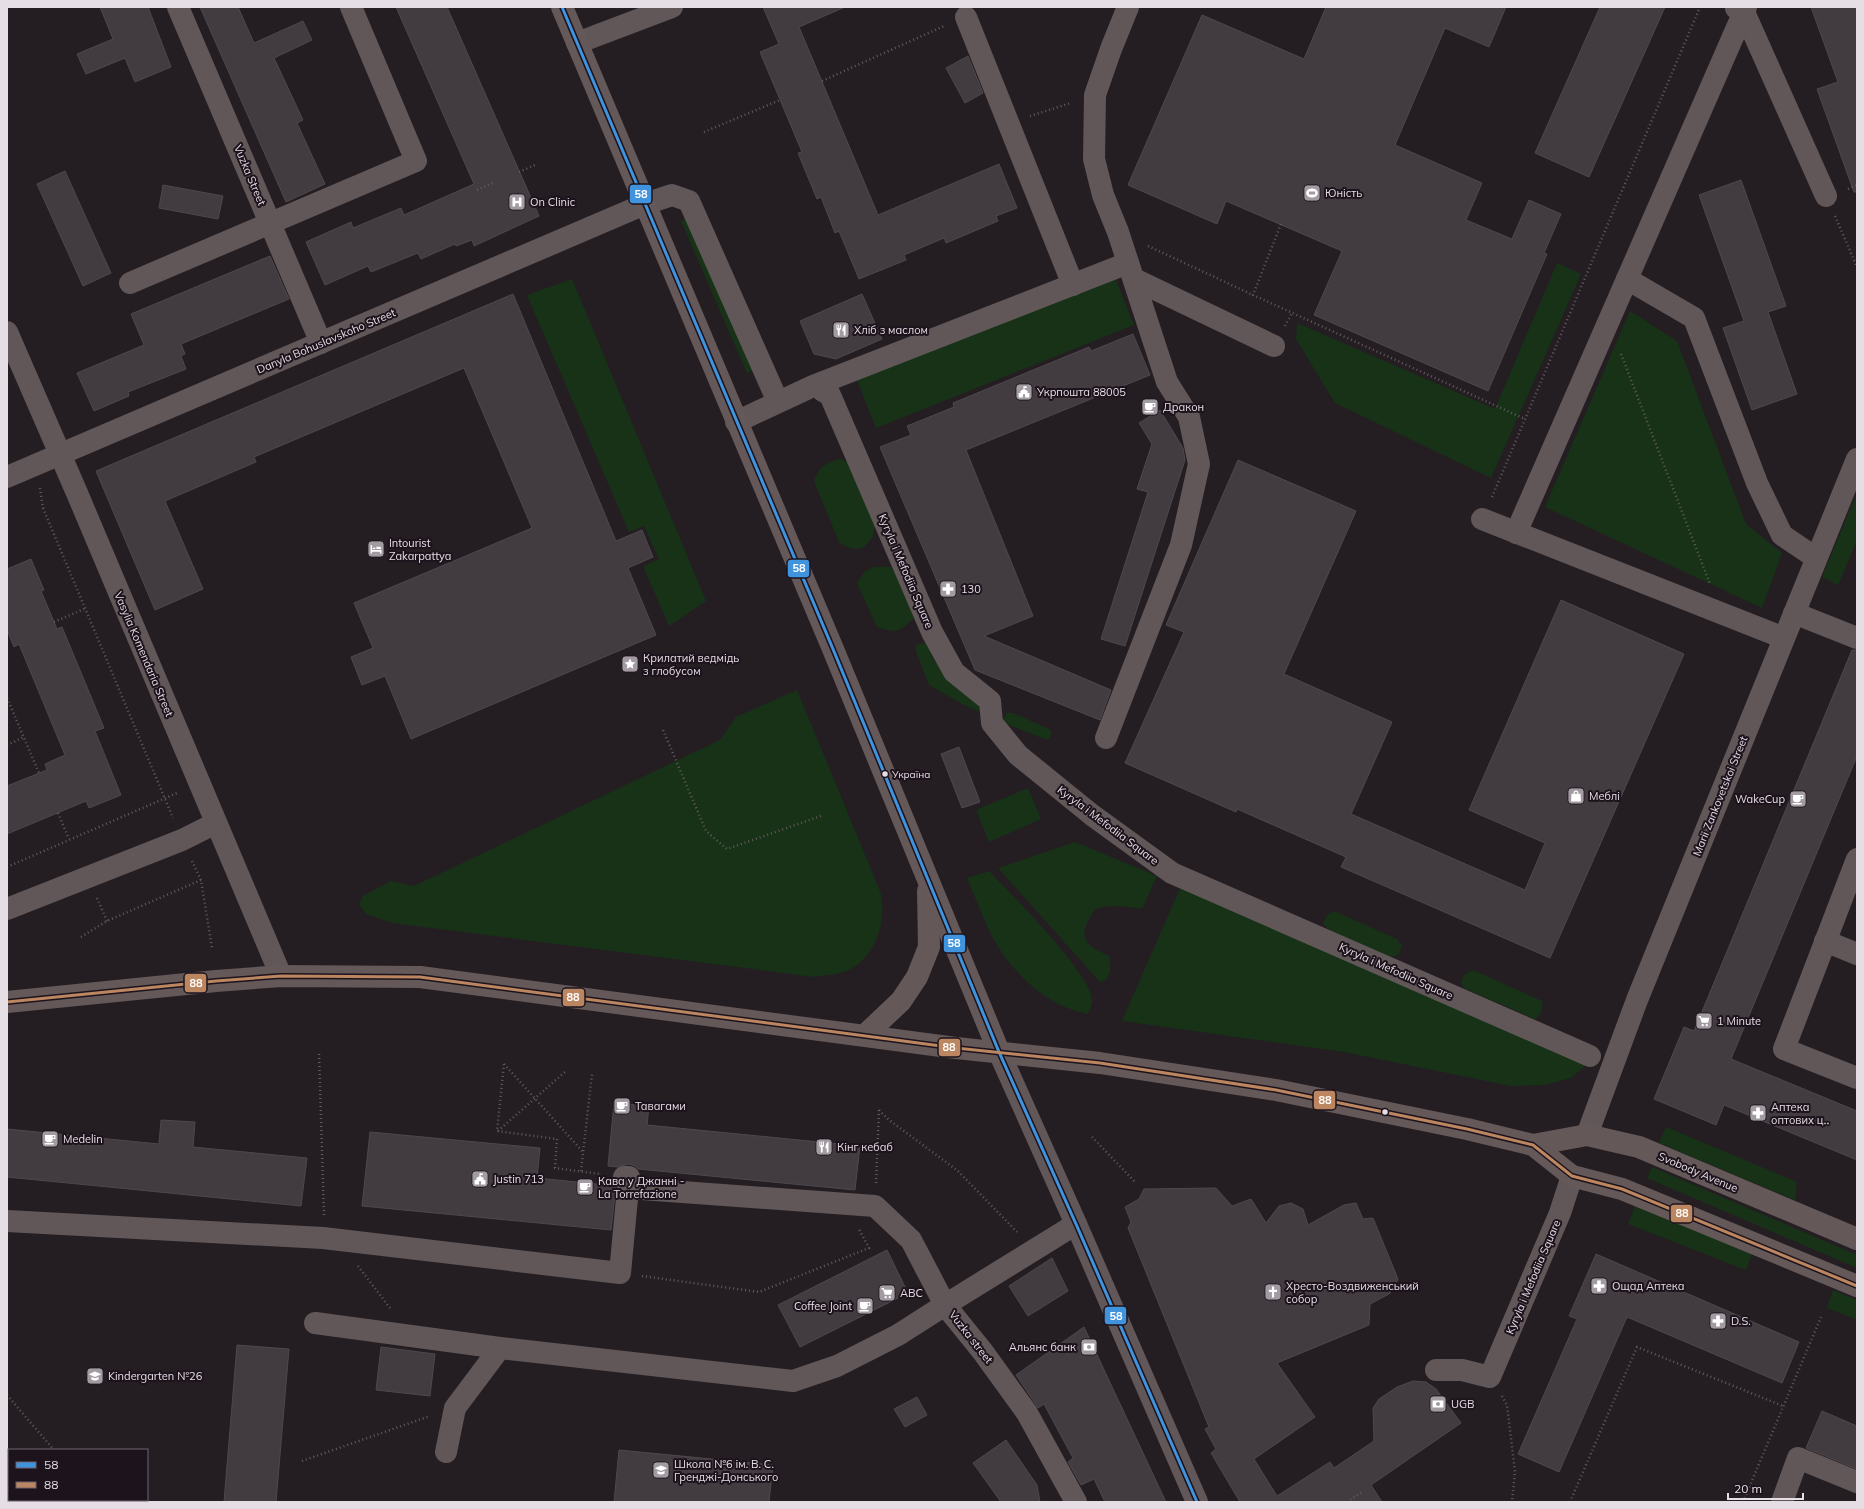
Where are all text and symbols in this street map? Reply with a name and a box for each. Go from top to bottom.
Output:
street label: Vuzka Street [231,142,269,208]
sports icon: Юність [1302,183,1322,203]
line badge: 58 [629,184,652,204]
place label: Юність [1325,186,1362,200]
text: 58 [634,187,648,201]
hospital icon: On Clinic [507,192,527,212]
place label: On Clinic [530,195,576,209]
street label: Danyla Bohuslavskoho Street [255,305,398,377]
restaurant icon: Хліб з маслом [831,320,851,340]
place label: Хліб з маслом [854,323,928,337]
public building icon: Укрпошта 88005 [1014,382,1034,402]
place label: Укрпошта 88005 [1036,385,1126,399]
cafe icon: Дракон [1140,397,1160,417]
place label: Дракон [1163,400,1204,414]
street label: Kyryla i Mefodiia Square [875,512,937,630]
place label: Intourist Zakarpattya [389,536,451,563]
hotel icon: Intourist Zakarpattya [366,539,386,559]
line badge: 58 [787,559,810,578]
text: 58 [792,561,806,575]
pharmacy icon: 130 [938,579,958,599]
place label: 130 [961,582,981,596]
street label: Vasylia Komendaria Street [111,589,177,719]
place label: Крилатий ведмідь з глобусом [643,651,739,678]
place icon: Крилатий ведмідь з глобусом [620,654,640,674]
street label: Marii Zankovetskoi Street [1690,734,1751,858]
place label: Україна [891,768,930,781]
marker: Україна [880,769,890,779]
street label: Kyryla i Mefodiia Square [1055,782,1161,868]
shop icon: Меблi [1566,786,1586,806]
place label: Меблi [1589,789,1620,803]
cafe icon: WakeCup [1788,789,1808,809]
place label: WakeCup [1735,792,1785,806]
line badge: 58 [943,934,966,953]
text: 58 [947,936,961,950]
street label: Kyryla i Mefodiia Square [1337,940,1455,1002]
line badge: 88 [184,973,207,993]
text: 88 [189,976,203,990]
line badge: 88 [562,988,585,1007]
text: 88 [566,990,580,1004]
supermarket icon: 1 Minute [1694,1011,1714,1031]
place label: 1 Minute [1717,1014,1761,1028]
line badge: 88 [938,1038,961,1057]
text: 88 [942,1040,956,1054]
line badge: 88 [1313,1090,1336,1110]
text: 88 [1318,1093,1332,1107]
cafe icon: Тавагами [612,1096,632,1116]
place label: Тавагами [635,1099,686,1113]
place label: Аптека оптових ц‥ [1771,1100,1830,1127]
pharmacy icon: Аптека оптових ц‥ [1748,1103,1768,1123]
unlabelled marker [1380,1107,1390,1117]
cafe icon: Medelin [40,1129,60,1149]
place label: Medelin [63,1132,103,1146]
restaurant icon: Кінг кебаб [814,1137,834,1157]
place label: Кінг кебаб [837,1140,893,1154]
street label: Svobody Avenue [1656,1149,1740,1195]
public building icon: Justin 713 [470,1169,490,1189]
place label: Justin 713 [493,1172,544,1186]
place label: Кава у Джанні - La Torrefazione [598,1174,684,1201]
cafe icon: Кава у Джанні - La Torrefazione [575,1177,595,1197]
line badge: 88 [1670,1204,1693,1223]
text: 88 [1675,1206,1689,1220]
street label: Kyryla i Mefodiia Square [1502,1218,1564,1336]
pharmacy icon: Ощад Аптека [1589,1276,1609,1296]
place label: Хресто-Воздвиженський собор [1286,1279,1419,1306]
place label: Ощад Аптека [1612,1279,1684,1293]
church icon: Хресто-Воздвиженський собор [1263,1282,1283,1302]
supermarket icon: ABC [877,1283,897,1303]
place label: ABC [900,1286,923,1300]
cafe icon: Coffee Joint [855,1296,875,1316]
place label: Coffee Joint [794,1299,852,1313]
line badge: 58 [1104,1306,1127,1325]
street label: Vuzka street [946,1308,996,1366]
text: 58 [1109,1309,1123,1323]
pharmacy icon: D.S. [1708,1311,1728,1331]
place label: D.S. [1731,1314,1751,1328]
bank icon: Альянс банк [1079,1337,1099,1357]
place label: Альянс банк [1009,1340,1076,1354]
school or university icon: Kindergarten №26 [85,1366,105,1386]
place label: Kindergarten №26 [108,1369,203,1383]
bank icon: UGB [1428,1394,1448,1414]
place label: UGB [1451,1397,1475,1411]
legend [8,1449,148,1501]
text: 58 [44,1457,58,1472]
place label: Школа №6 ім. В. С. Гренджі-Донського [674,1457,778,1484]
school or university icon: Школа №6 ім. В. С. Гренджі-Донського [651,1460,671,1480]
scale bar [1728,1475,1803,1501]
text: 88 [44,1477,58,1492]
text: 20 m [1734,1481,1762,1496]

